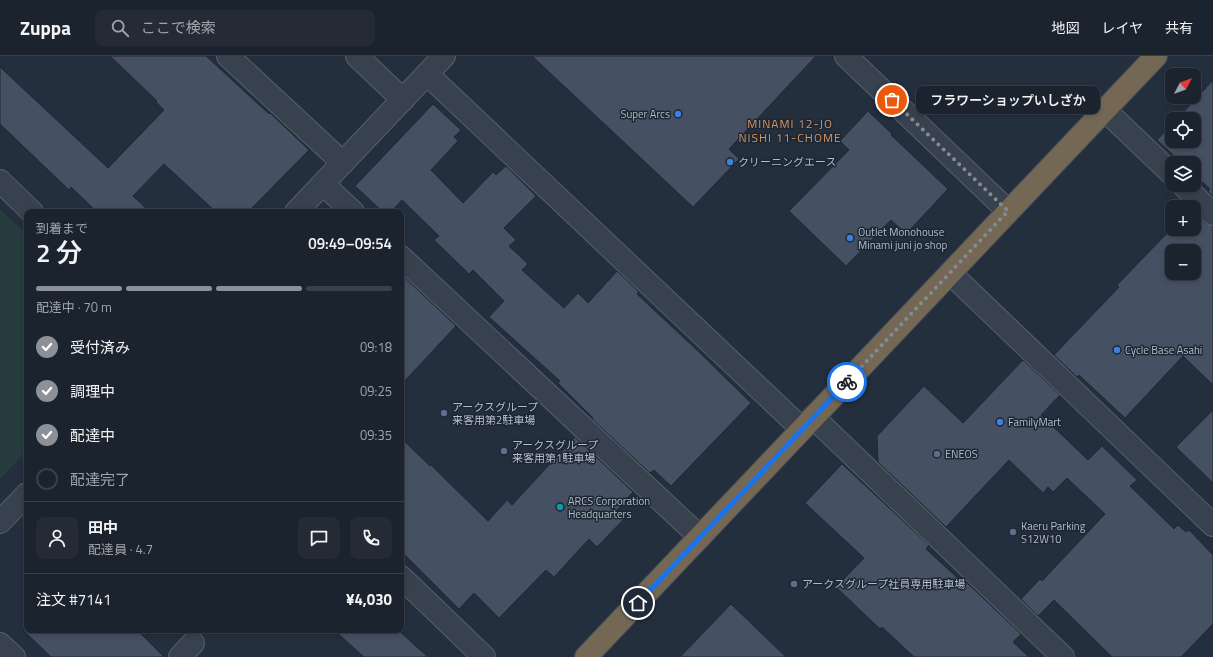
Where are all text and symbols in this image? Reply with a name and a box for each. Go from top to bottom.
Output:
search box [95,10,375,46]
text: Zuppa [20,13,71,42]
text: ここで検索 [141,16,216,39]
icon: search [109,17,131,39]
text: 地図 [1051,17,1079,38]
text: レイヤ [1101,17,1143,38]
text: 共有 [1165,17,1193,38]
north arrow [1165,68,1201,104]
map controls [1165,68,1201,280]
pin [875,83,909,117]
callout: フラワーショップいしざか [916,86,1100,114]
icon: bag [881,89,903,111]
text: フラワーショップいしざか [930,90,1086,110]
place label: Super Arcs [620,106,670,122]
marker: Super Arcs [673,109,683,119]
button: locate [1165,112,1201,148]
district label: MINAMI 12-JO NISHI 11-CHOME [738,114,842,147]
place label: クリーニングエース [738,154,836,170]
button: layers [1165,156,1201,192]
marker: クリーニングエース [725,157,735,167]
button: + [1165,200,1201,236]
text: 到着まで [36,218,88,238]
place label: Outlet Monohouse Minami juni jo shop [858,224,948,253]
text: 09:49–09:54 [308,232,392,255]
text: 2 分 [36,233,82,272]
marker: Outlet Monohouse Minami juni jo shop [845,233,855,243]
button: − [1165,244,1201,280]
text: 配達中 · 70 m [36,297,112,317]
icon: check [36,336,58,358]
text: 受付済み [70,336,130,359]
text: 09:18 [360,337,392,357]
place label: Cycle Base Asahi [1125,342,1202,358]
marker: Cycle Base Asahi [1112,345,1122,355]
courier [827,362,867,402]
icon: bike [836,371,858,393]
icon: check [36,380,58,402]
text: 調理中 [70,380,115,403]
text: 09:25 [360,381,392,401]
place label: アークスグループ 来客用第2駐車場 [452,399,538,428]
marker: アークスグループ 来客用第2駐車場 [439,408,449,418]
place label: FamilyMart [1008,414,1061,430]
marker: FamilyMart [995,417,1005,427]
icon: check [36,424,58,446]
text: 配達中 [70,424,115,447]
text: 09:35 [360,425,392,445]
place label: アークスグループ 来客用第1駐車場 [512,437,598,466]
marker: アークスグループ 来客用第1駐車場 [499,446,509,456]
place label: ENEOS [945,446,978,462]
marker: ENEOS [932,449,942,459]
text: 配達完了 [70,468,130,491]
place label: ARCS Corporation Headquarters [568,493,650,522]
marker: ARCS Corporation Headquarters [555,502,565,512]
text: 田中 [88,516,118,539]
button: person [36,517,78,559]
button: chat [298,517,340,559]
button: phone [350,517,392,559]
place label: Kaeru Parking S12W10 [1021,518,1086,547]
marker: Kaeru Parking S12W10 [1008,527,1018,537]
text: 配達員 · 4.7 [88,539,153,559]
place label: アークスグループ社員専用駐車場 [802,576,965,592]
marker: アークスグループ社員専用駐車場 [789,579,799,589]
pin [621,586,655,620]
text: 注文 #7141 [36,588,111,611]
text: ¥4,030 [346,588,392,611]
icon: home [627,592,649,614]

